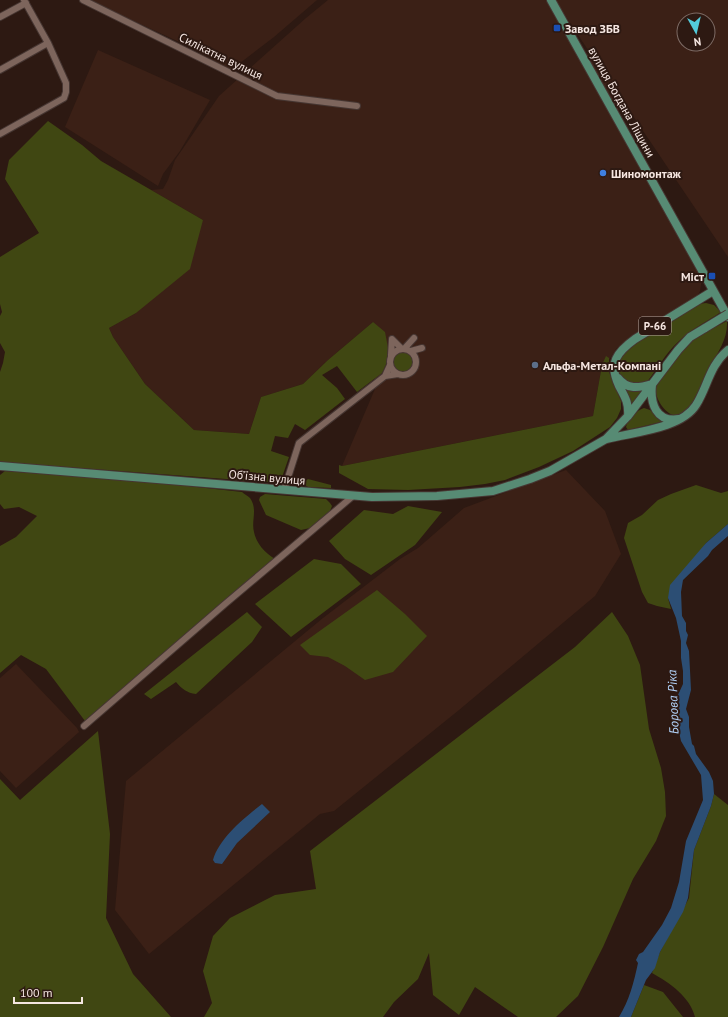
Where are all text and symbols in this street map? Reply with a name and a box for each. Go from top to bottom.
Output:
north arrow [676,12,716,52]
place label: Завод ЗБВ [565,21,620,36]
marker: Завод ЗБВ [552,23,562,33]
street label: Силікатна вулиця [177,29,265,83]
text: N [693,34,702,49]
street label: вулиця Богдана Ліщини [585,44,659,160]
place label: Шиномонтаж [611,166,682,181]
marker: Шиномонтаж [598,168,608,178]
place label: Міст [681,269,704,284]
marker: Міст [707,271,717,281]
road number: Р-66 [639,317,671,335]
place label: Альфа-Метал-Компані [543,358,661,373]
marker: Альфа-Метал-Компані [530,360,540,370]
street label: Об’їзна вулиця [228,466,306,488]
water label: Борова Ріка [663,669,683,734]
scale bar [14,979,82,1005]
text: 100 m [20,985,53,1000]

